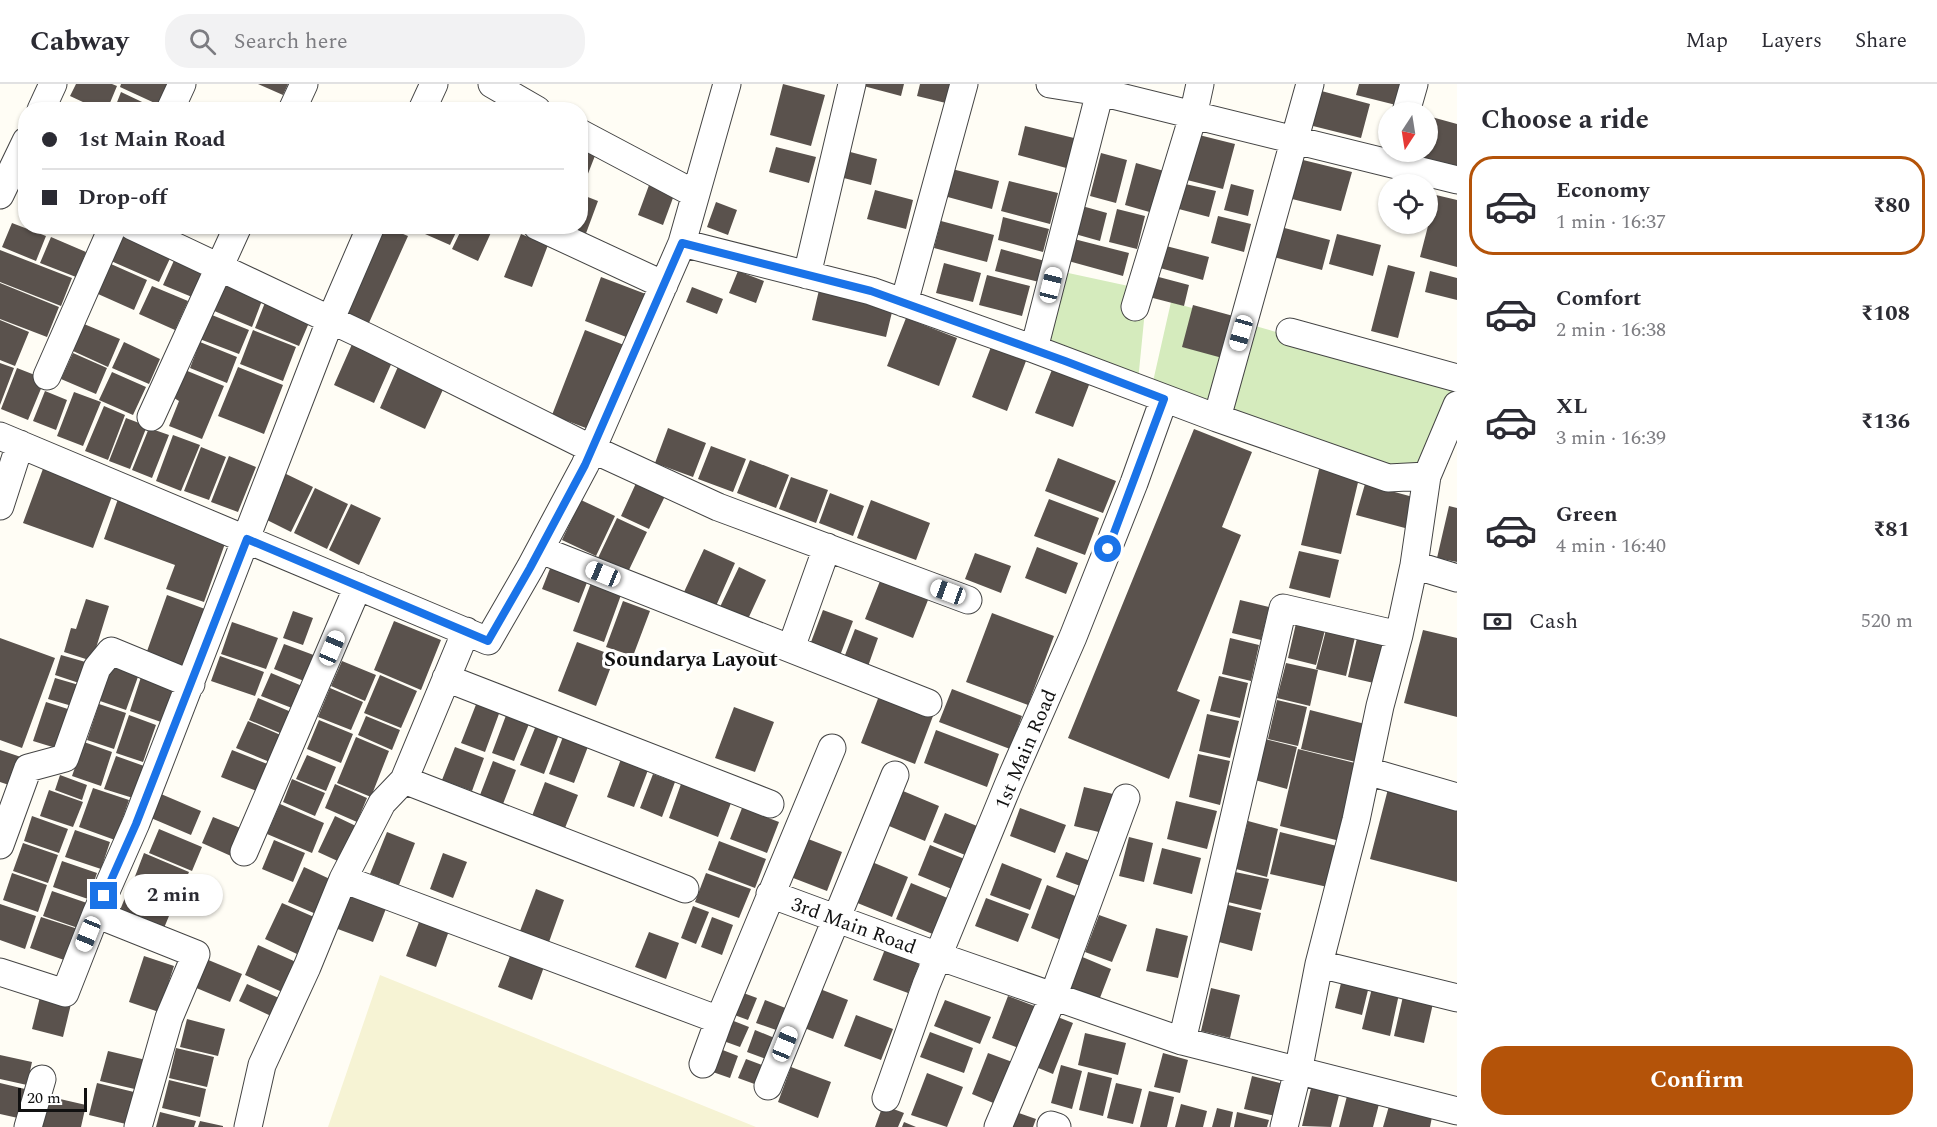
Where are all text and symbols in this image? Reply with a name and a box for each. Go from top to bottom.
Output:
search box [165,14,585,68]
text: Cabway [30,20,129,63]
icon: search [186,25,219,58]
text: Search here [234,25,348,58]
text: Map [1686,25,1728,57]
text: Layers [1761,25,1822,57]
text: Share [1855,25,1907,57]
text: Choose a ride [1481,99,1649,141]
north arrow [1378,102,1438,162]
map controls [1378,102,1438,234]
text: 1st Main Road [78,123,226,156]
button: locate [1378,174,1438,234]
text: Economy [1556,174,1649,207]
icon: car [1484,179,1538,233]
text: Drop-off [78,181,167,214]
text: ₹80 [1873,189,1910,222]
text: 1 min · 16:37 [1556,207,1666,237]
car [1038,265,1064,305]
text: Comfort [1556,282,1641,315]
icon: car [1484,287,1538,341]
text: ₹108 [1861,297,1910,330]
car [1227,313,1255,353]
text: 2 min · 16:38 [1556,315,1666,345]
text: XL [1556,390,1587,423]
icon: car [1484,395,1538,449]
text: ₹136 [1861,405,1910,438]
text: 3 min · 16:39 [1556,423,1666,453]
text: Green [1556,498,1618,531]
icon: car [1484,503,1538,557]
text: ₹81 [1873,513,1910,546]
text: 4 min · 16:40 [1556,531,1666,561]
route start [1094,535,1121,562]
car [583,559,623,589]
car [928,577,968,607]
icon: cash [1481,605,1514,638]
text: Cash [1529,605,1578,638]
text: 520 m [1861,606,1913,636]
car [317,628,347,668]
district label: Soundarya Layout [604,644,778,676]
street label: 1st Main Road [987,685,1065,814]
callout: 2 min [125,875,224,917]
text: 2 min [147,880,200,910]
route end [90,882,117,909]
street label: 3rd Main Road [787,889,920,962]
car [73,914,103,954]
car [770,1024,800,1064]
button: Confirm [1481,1046,1913,1115]
scale bar [18,1085,87,1112]
text: 20 m [27,1086,61,1110]

